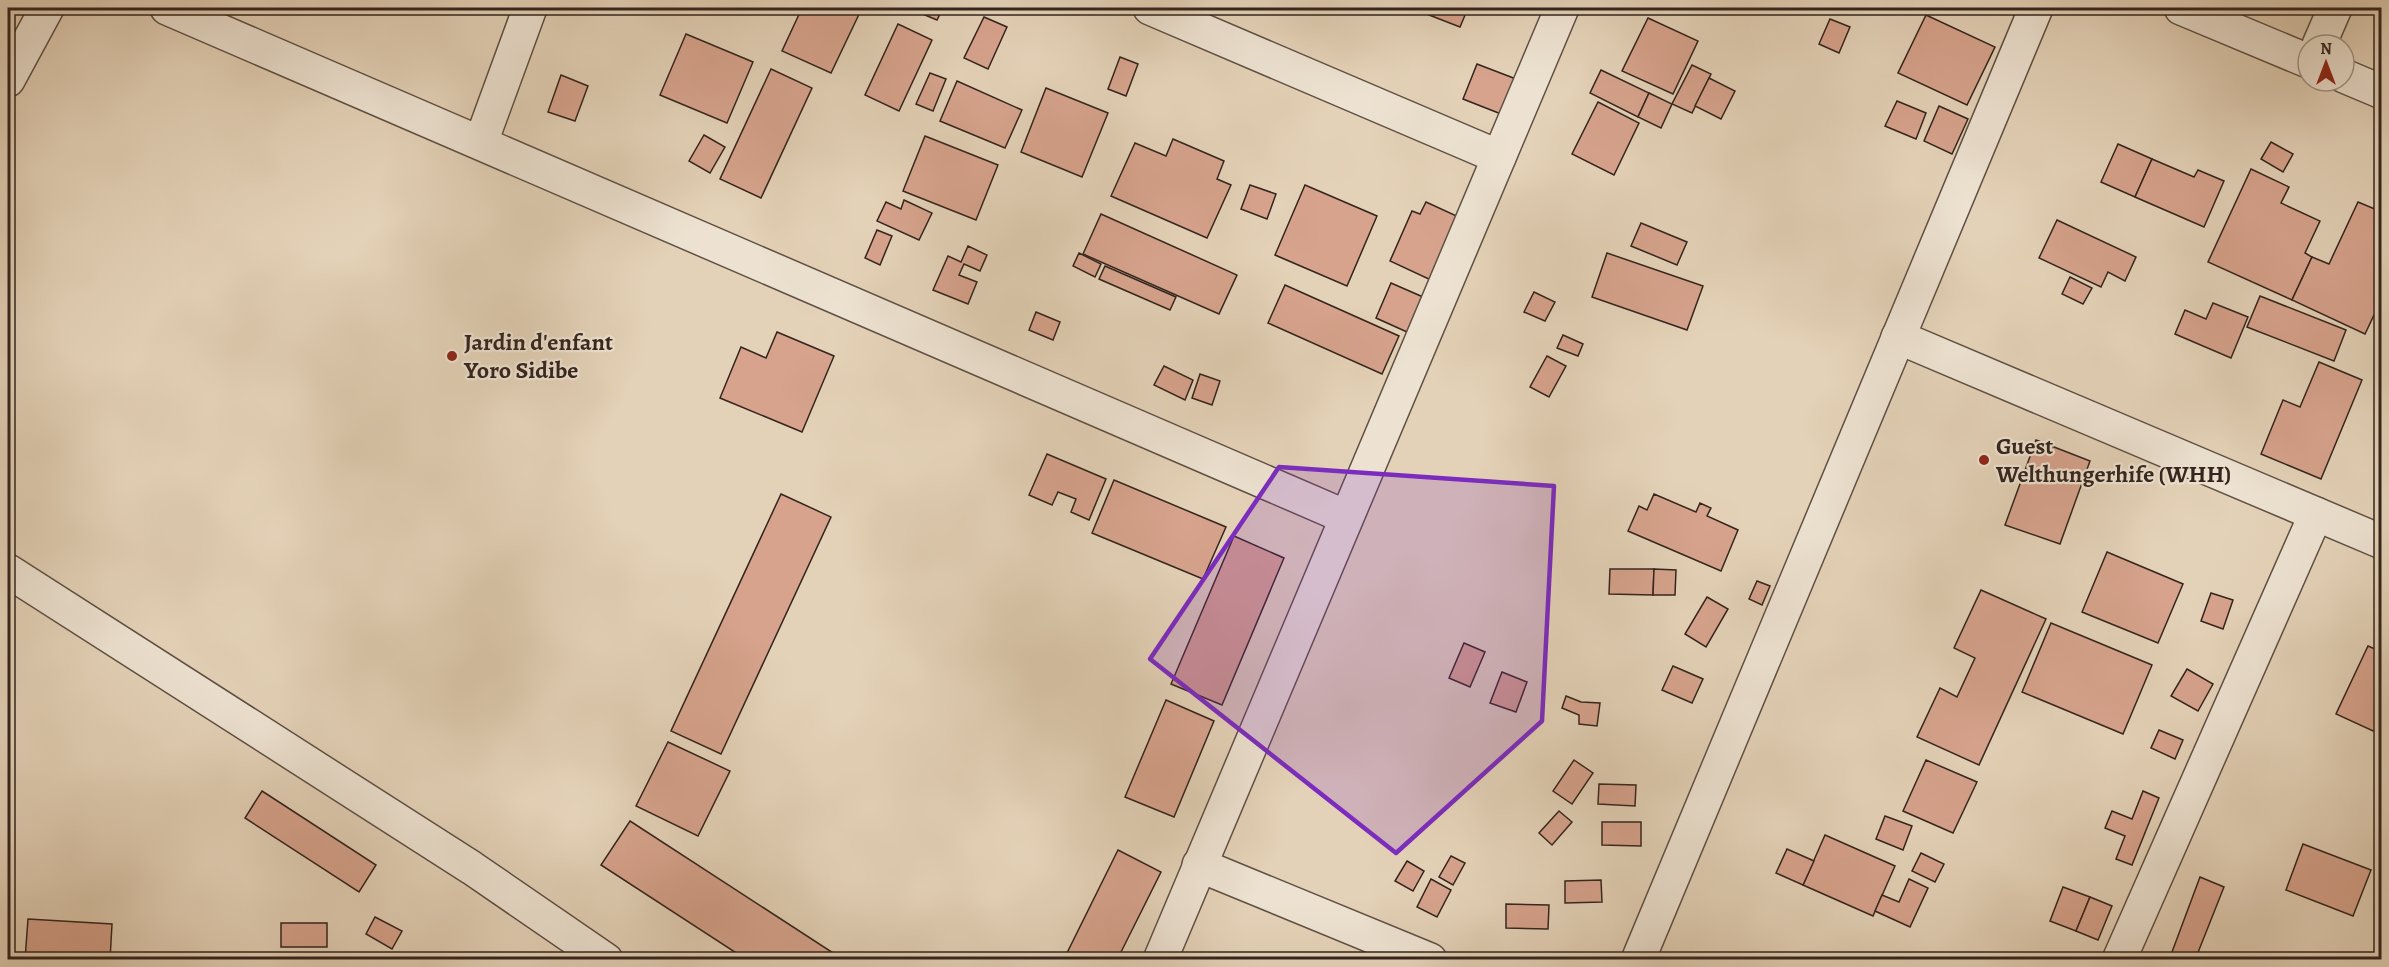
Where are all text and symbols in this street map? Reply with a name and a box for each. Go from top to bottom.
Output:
north arrow [2296,33,2356,93]
text: N [2320,38,2332,60]
place label: Jardin d'enfant Yoro Sidibe [463,326,613,386]
marker: Jardin d'enfant Yoro Sidibe [445,349,459,363]
place label: Guest Welthungerhife (WHH) [1995,430,2231,490]
marker: Guest Welthungerhife (WHH) [1977,453,1991,467]

